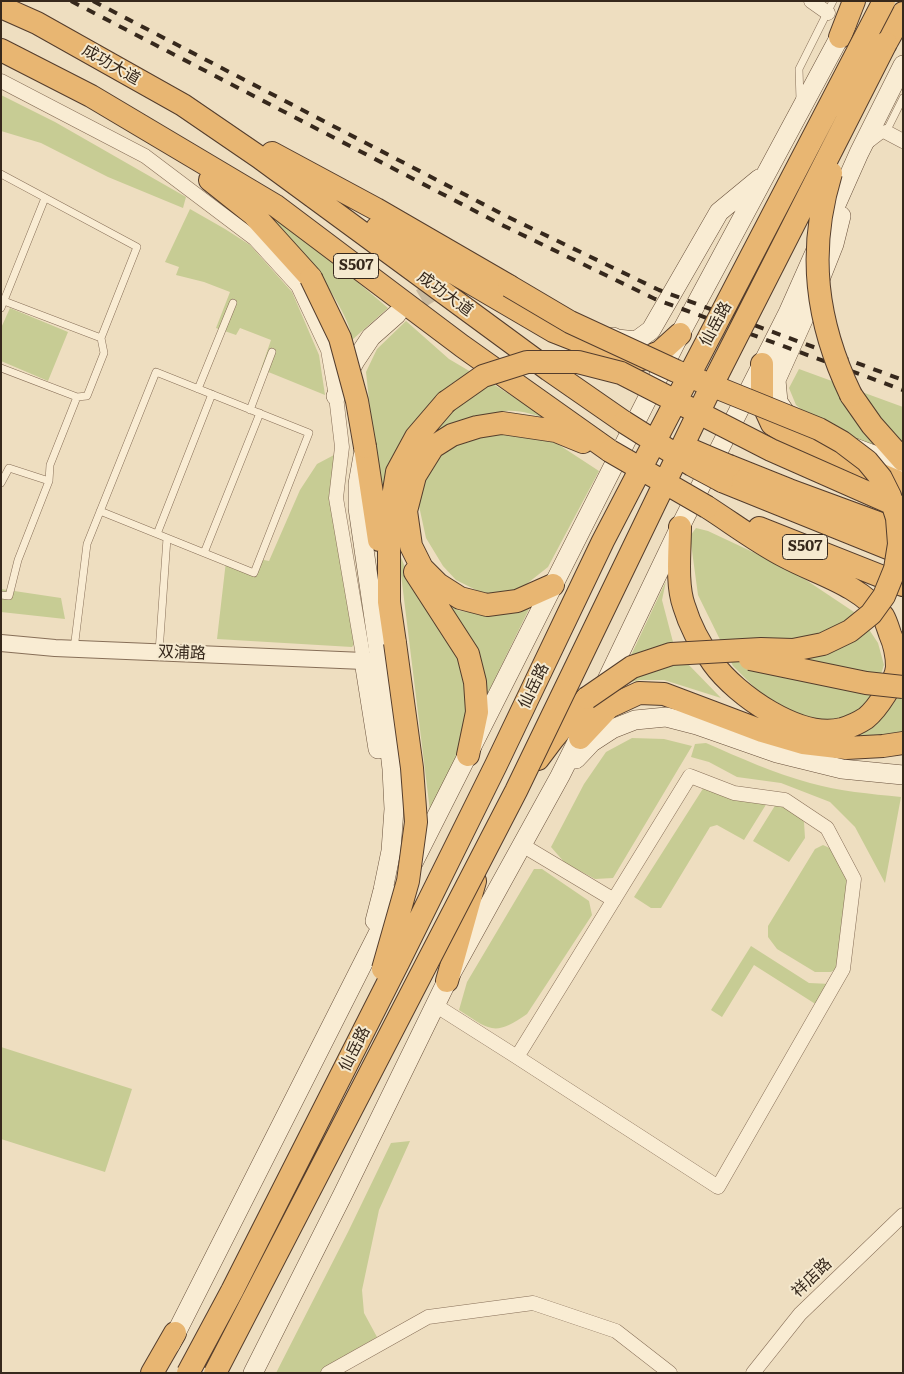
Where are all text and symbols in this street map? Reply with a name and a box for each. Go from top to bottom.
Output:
street label: 成功大道 [78,41,144,89]
road number: S507 [334,254,378,278]
street label: 成功大道 [413,267,477,321]
street label: 仙岳路 [696,298,736,350]
road number: S507 [782,534,828,560]
street label: 双浦路 [158,643,206,663]
street label: 仙岳路 [515,660,553,712]
street label: 仙岳路 [336,1023,374,1075]
street label: 祥店路 [788,1254,836,1302]

